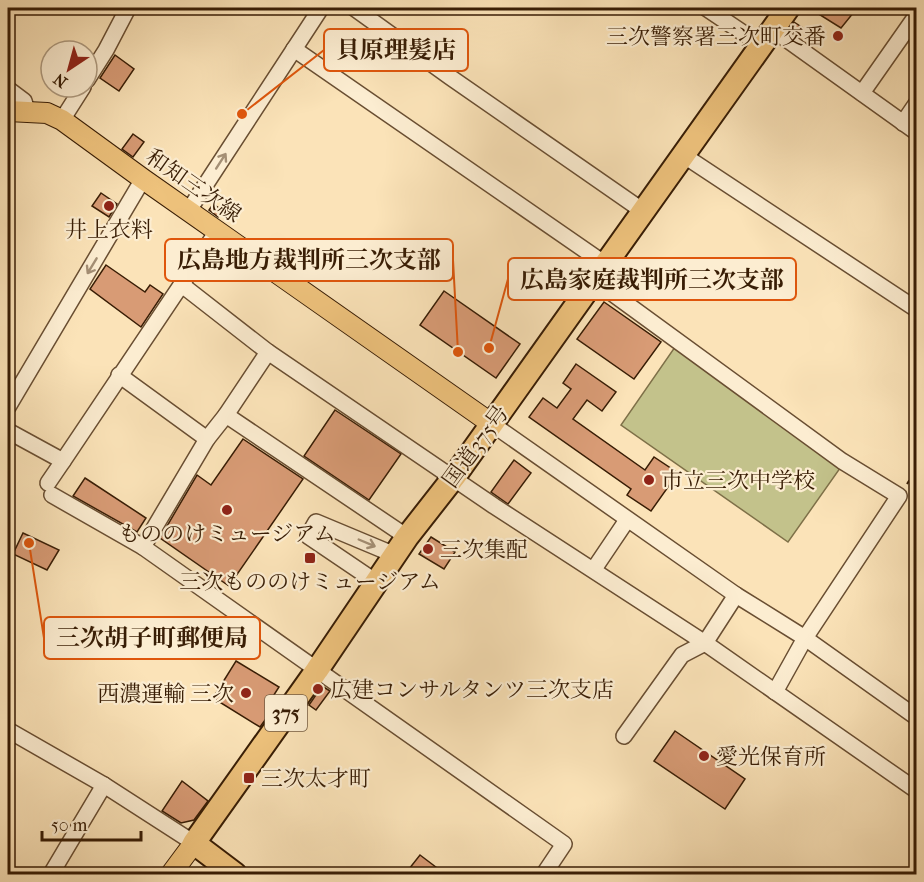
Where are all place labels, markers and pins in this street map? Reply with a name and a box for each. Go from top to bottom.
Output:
place label: 三次警察署三次町交番 [606,24,826,50]
callout: 貝原理髪店 [324,29,468,71]
marker: 三次警察署三次町交番 [831,29,845,43]
marker: 井上衣料 [102,199,116,213]
place label: 井上衣料 [65,217,153,243]
callout: 広島地方裁判所三次支部 [165,239,453,281]
callout: 広島家庭裁判所三次支部 [508,258,796,300]
place label: 市立三次中学校 [661,468,815,494]
marker: 市立三次中学校 [642,473,656,487]
marker: もののけミュージアム [220,503,234,517]
place label: もののけミュージアム [118,521,336,547]
place label: 三次集配 [440,537,528,563]
marker: 三次集配 [421,542,435,556]
marker: 三次もののけミュージアム [303,551,317,565]
place label: 三次もののけミュージアム [179,569,441,595]
callout: 三次胡子町郵便局 [44,617,260,659]
place label: 広建コンサルタンツ三次支店 [330,677,614,703]
place label: 西濃運輸 三次 [97,681,234,707]
marker: 広建コンサルタンツ三次支店 [311,682,325,696]
marker: 西濃運輸 三次 [239,686,253,700]
place label: 愛光保育所 [716,744,826,770]
marker: 愛光保育所 [697,749,711,763]
place label: 三次太才町 [261,766,371,792]
marker: 三次太才町 [242,771,256,785]

